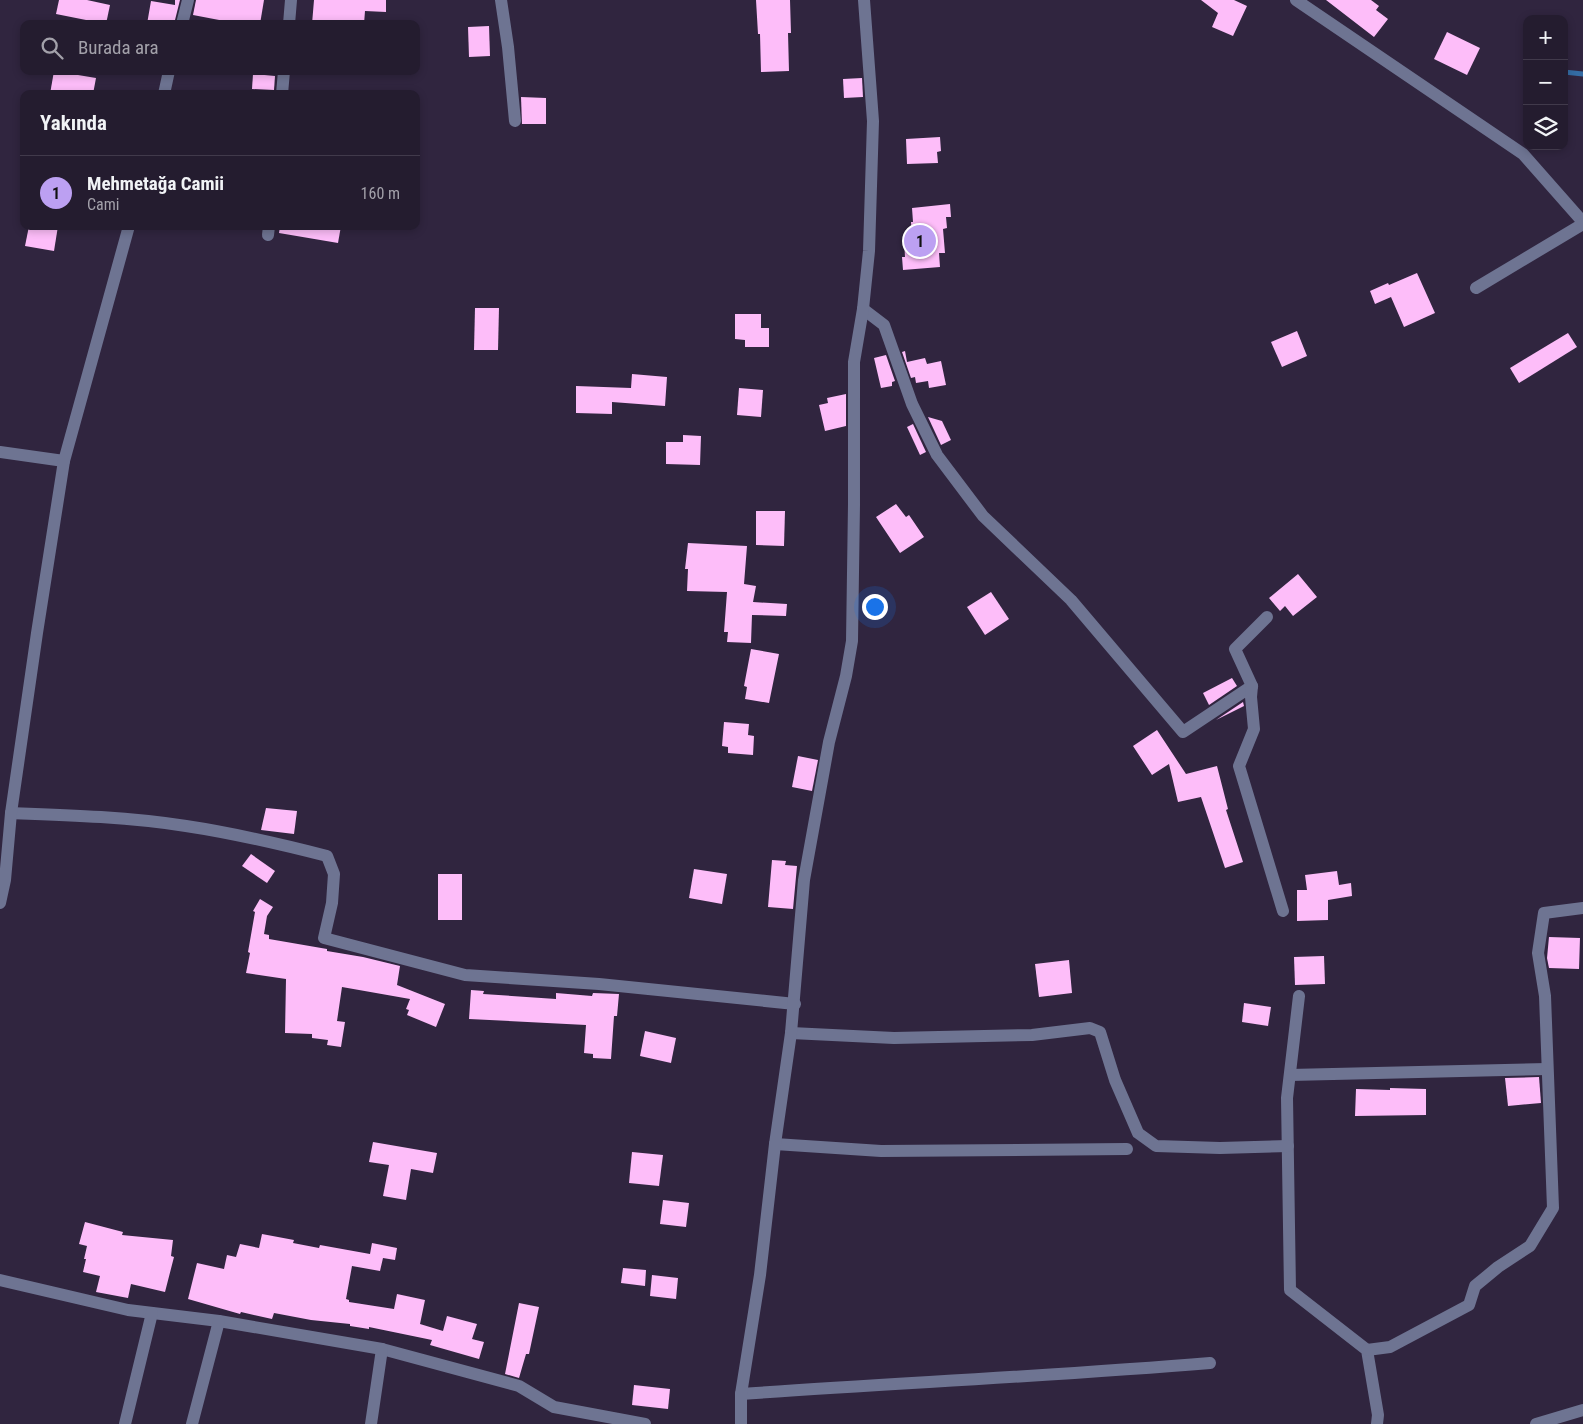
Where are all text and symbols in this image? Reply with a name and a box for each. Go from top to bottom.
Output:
map controls [1523,15,1568,150]
button: + [1523,15,1568,60]
search box [20,20,420,75]
icon: search [38,34,66,62]
text: Burada ara [78,36,159,59]
button: − [1523,60,1568,105]
button: layers [1523,105,1568,150]
text: Yakında [40,111,107,135]
text: Mehmetağa Camii [87,172,224,195]
text: 1 [52,184,60,203]
text: 160 m [361,184,400,203]
text: Cami [87,195,119,214]
pin: 1 [904,222,936,260]
your location [862,594,888,620]

